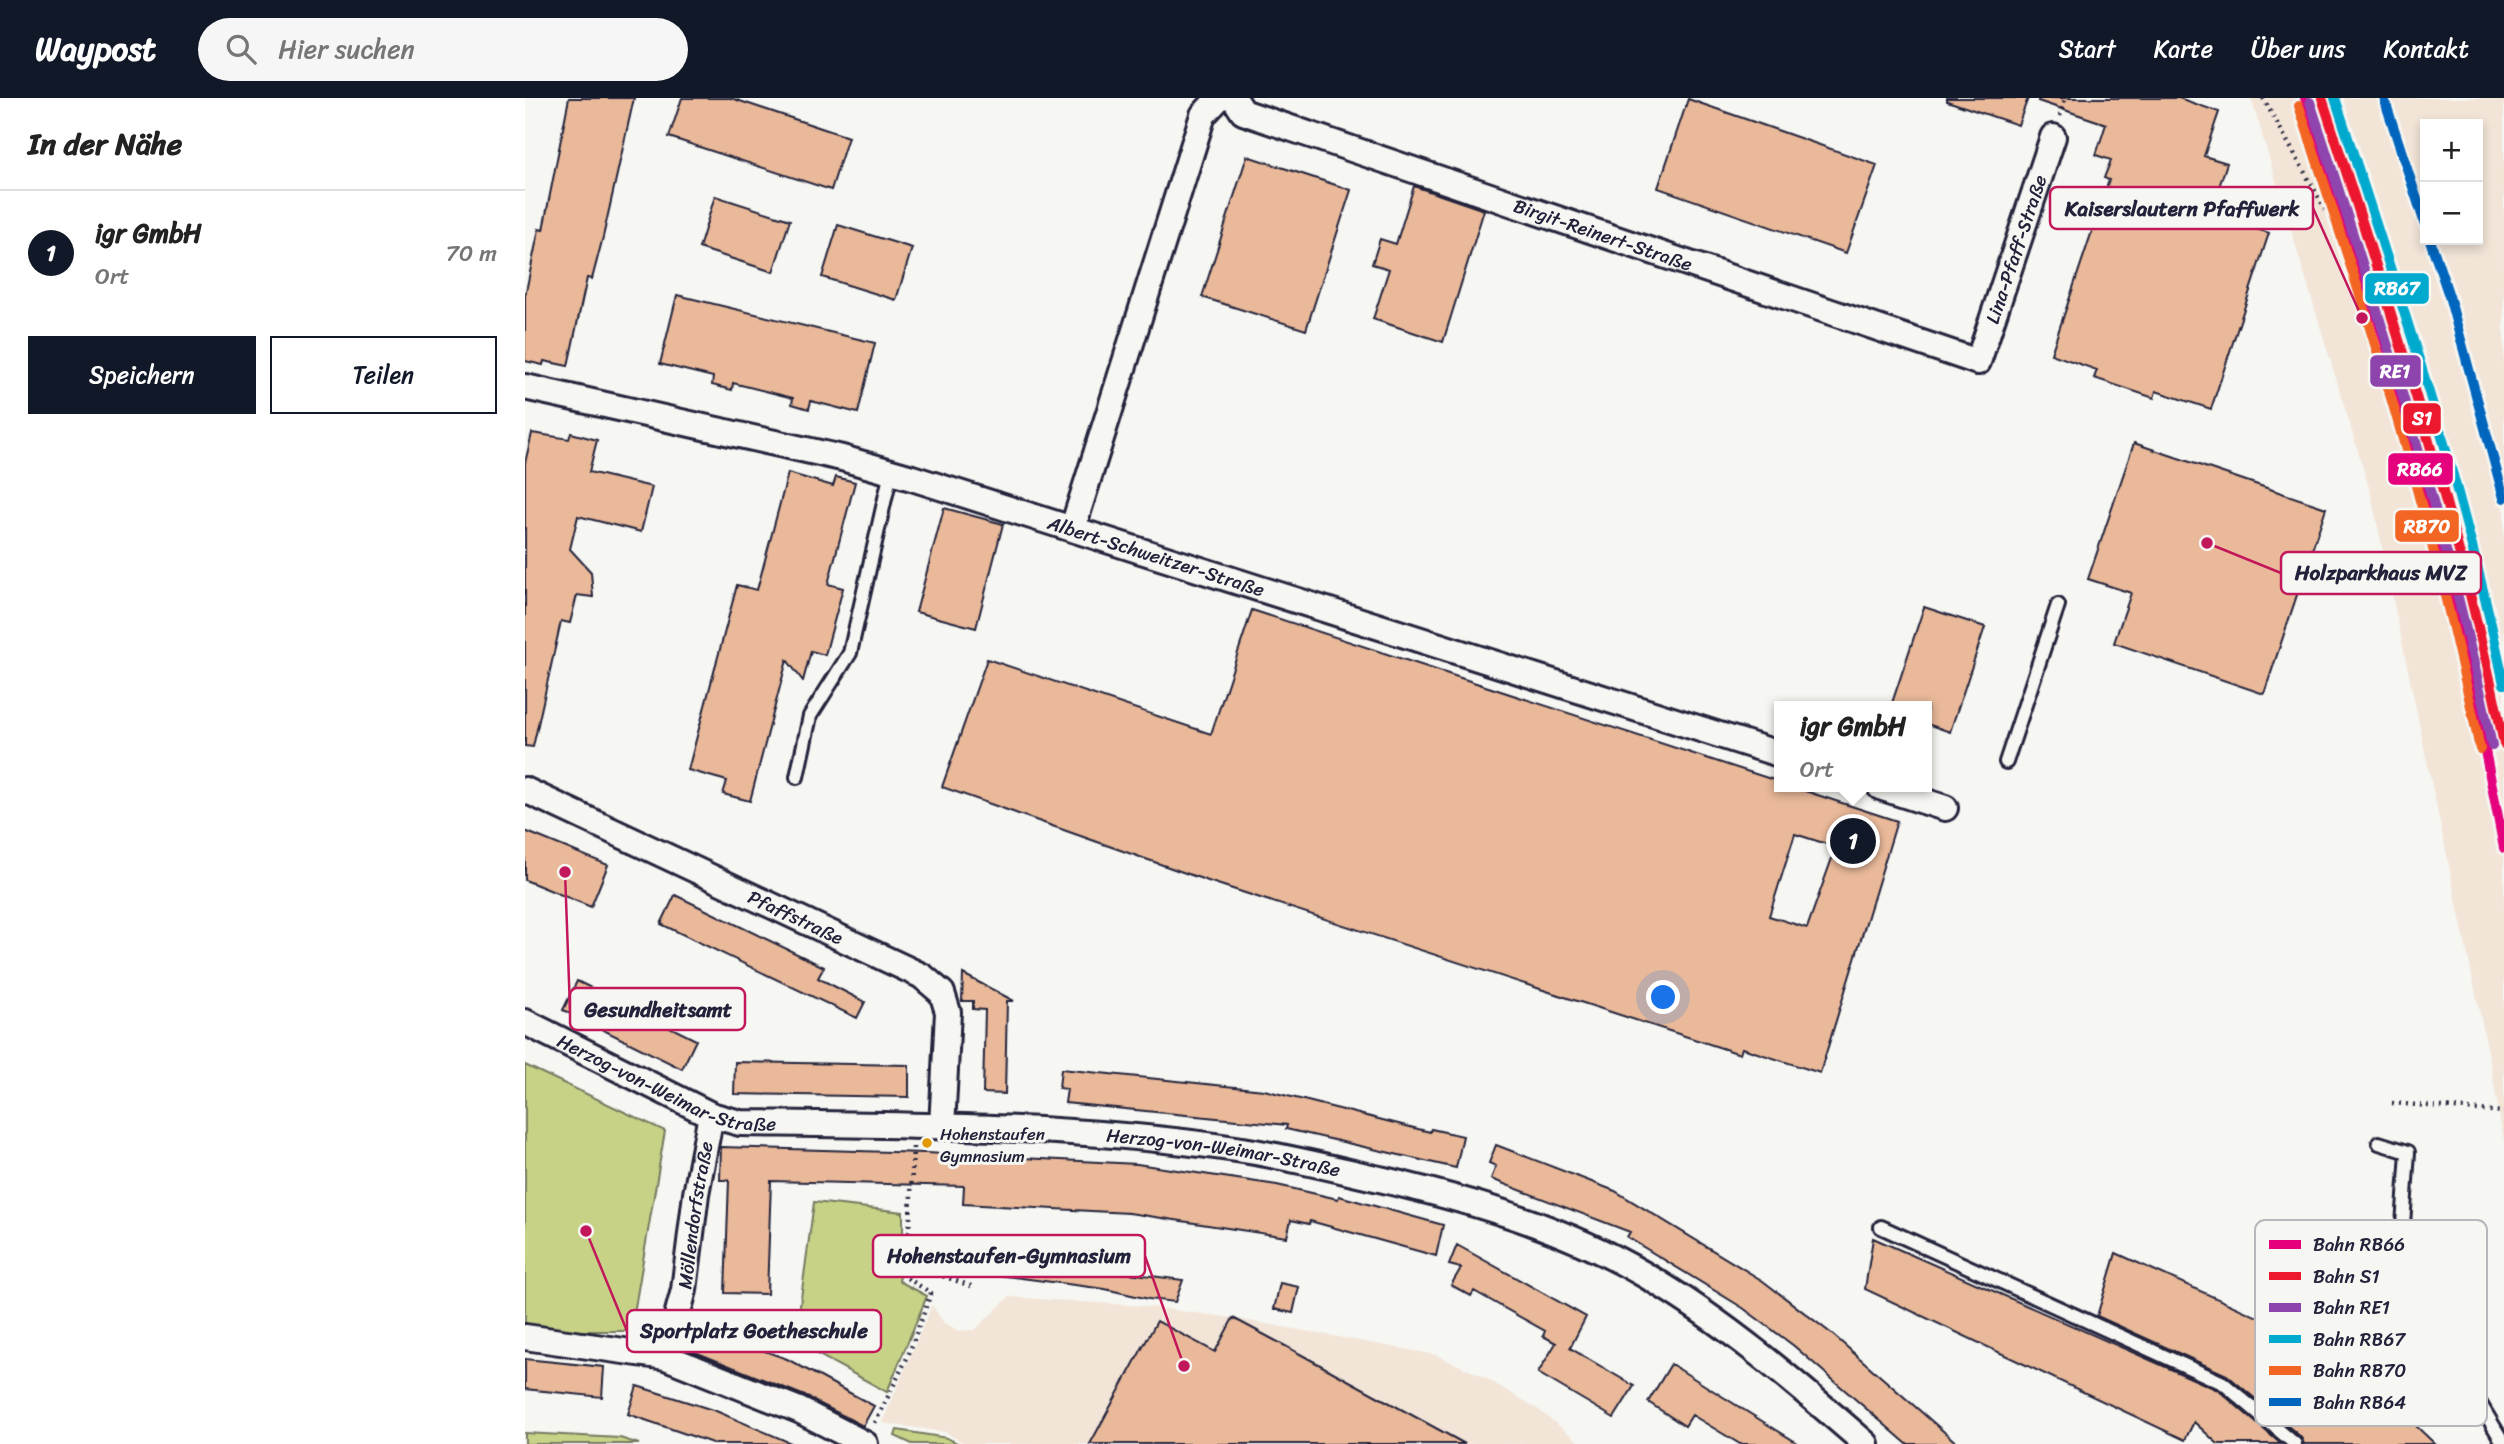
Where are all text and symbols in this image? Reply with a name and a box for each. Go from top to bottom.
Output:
search box [198,18,688,81]
text: Waypost [35,20,156,78]
text: Hier suchen [278,26,415,72]
text: Start [2059,28,2116,70]
text: Karte [2154,28,2213,70]
text: Über uns [2251,28,2346,70]
text: Kontakt [2384,28,2469,70]
icon: search [222,30,260,68]
text: In der Nähe [28,117,182,171]
map controls [2420,119,2483,245]
button: + [2420,119,2483,182]
street label: Lina-Pfaff-Straße [1976,170,2056,328]
button: − [2420,182,2483,245]
callout: Kaiserslautern Pfaffwerk [2050,187,2313,229]
street label: Birgit-Reinert-Straße [1509,189,1697,281]
text: Kaiserslautern Pfaffwerk [2064,190,2300,228]
text: igr GmbH [95,210,202,256]
text: 1 [46,233,56,274]
text: 70 m [446,233,497,274]
text: Ort [95,256,129,297]
line badge: RB67 [2364,272,2430,305]
text: RB67 [2373,272,2422,305]
button: Speichern [28,336,256,414]
button: Teilen [270,336,497,414]
line badge: RE1 [2369,354,2422,388]
text: RE1 [2379,355,2410,388]
line badge: S1 [2402,402,2442,435]
text: S1 [2411,402,2432,435]
line badge: RB66 [2387,452,2454,486]
text: RB66 [2396,453,2443,486]
street label: Albert-Schweitzer-Straße [1042,506,1269,606]
line badge: RB70 [2394,509,2460,543]
text: RB70 [2403,510,2450,543]
callout: Holzparkhaus MVZ [2281,552,2481,594]
text: Holzparkhaus MVZ [2294,554,2468,592]
popup [1774,701,1932,792]
text: igr GmbH [1800,703,1906,749]
text: Ort [1800,749,1834,790]
pin: 1 [1830,815,1876,867]
street label: Pfaffstraße [742,881,849,954]
your location [1646,980,1680,1014]
callout: Gesundheitsamt [570,988,745,1030]
text: Gesundheitsamt [583,991,733,1029]
street label: Herzog-von-Weimar-Straße [551,1025,776,1141]
place label: Hohenstaufen Gymnasium [940,1119,1045,1171]
street label: Herzog-von-Weimar-Straße [1105,1119,1344,1186]
marker: Hohenstaufen Gymnasium [920,1136,934,1150]
street label: Möllendorfstraße [668,1138,723,1291]
legend [2255,1220,2487,1426]
text: Bahn RB66 [2313,1228,2405,1261]
callout: Hohenstaufen-Gymnasium [873,1235,1145,1277]
text: Hohenstaufen-Gymnasium [886,1237,1131,1275]
text: Bahn S1 [2313,1260,2380,1293]
text: Bahn RE1 [2313,1291,2390,1324]
callout: Sportplatz Goetheschule [627,1310,881,1352]
text: Sportplatz Goetheschule [639,1312,868,1350]
text: Bahn RB67 [2313,1323,2406,1356]
text: Bahn RB70 [2313,1354,2406,1387]
text: Bahn RB64 [2313,1386,2406,1419]

